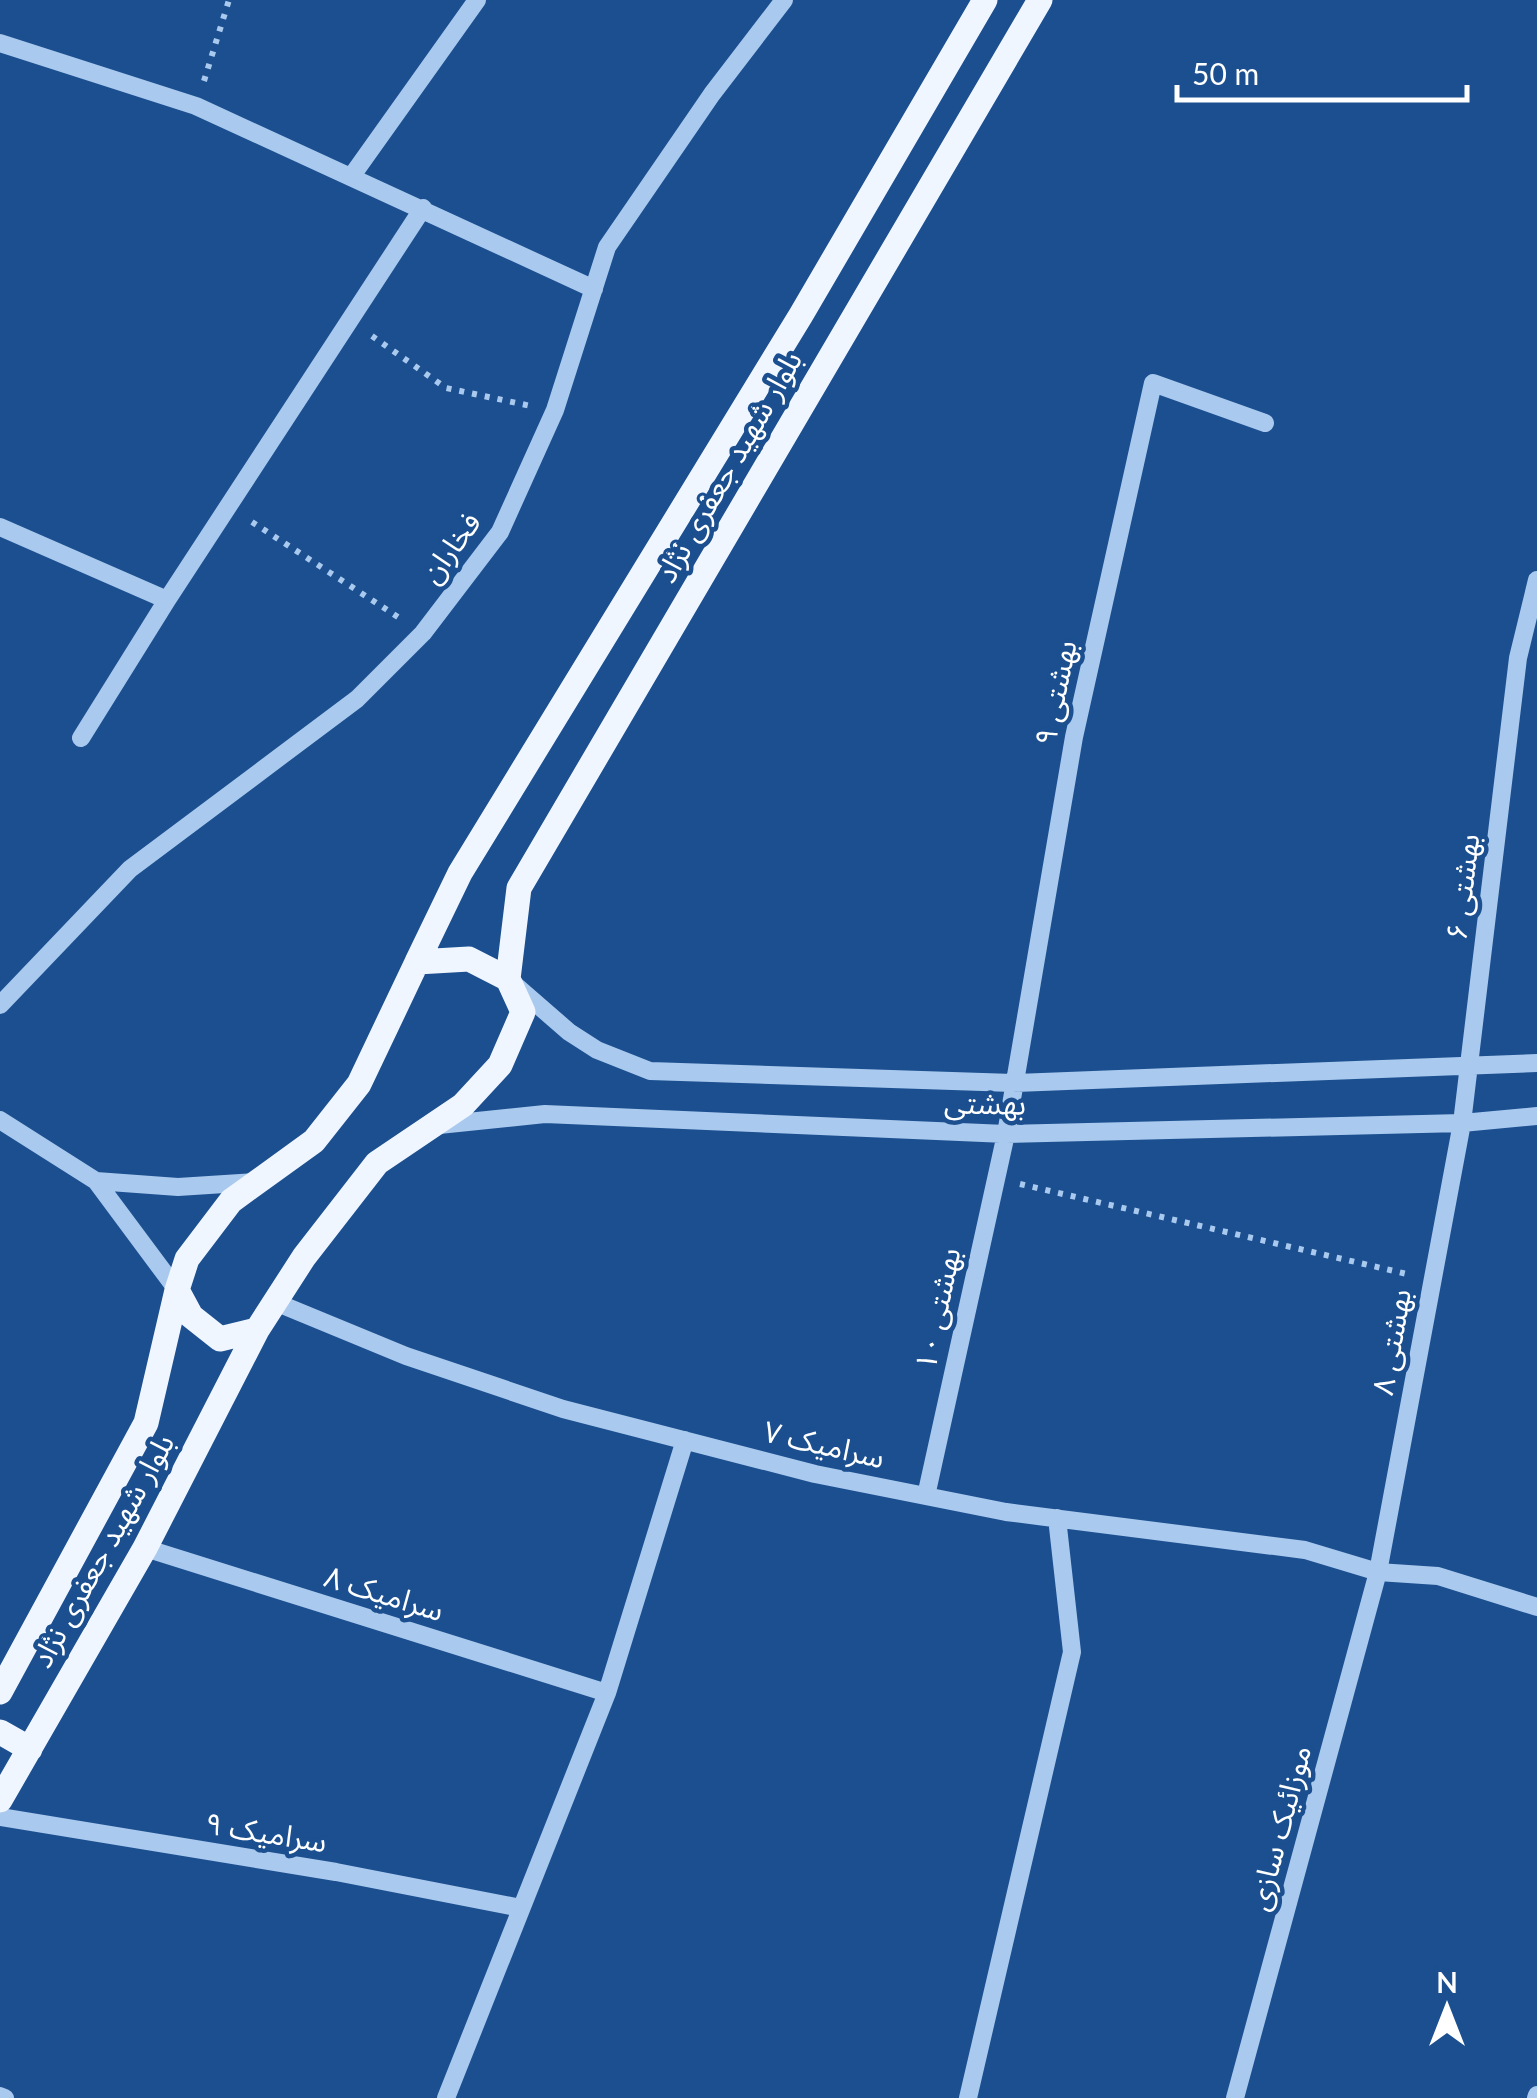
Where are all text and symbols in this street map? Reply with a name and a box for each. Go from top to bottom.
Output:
scale bar [1177,40,1467,102]
text: 50 m [1192,55,1259,91]
street label: بلوار شهید جعفری نژاد [646,344,809,589]
street label: فخاران [412,504,488,590]
street label: بهشتی ۹ [1025,637,1084,749]
street label: بهشتی ۶ [1437,832,1486,942]
street label: بهشتی [944,1083,1026,1122]
street label: بهشتی ۱۰ [906,1244,968,1373]
street label: بهشتی ۸ [1363,1286,1418,1398]
street label: سرامیک ۷ [760,1412,888,1475]
street label: بلوار شهید جعفری نژاد [22,1427,181,1674]
street label: سرامیک ۸ [320,1557,449,1628]
street label: موزائیک سازی [1239,1741,1318,1914]
street label: سرامیک ۹ [203,1804,330,1859]
north arrow [1397,1958,1497,2058]
text: N [1436,1965,1458,1999]

